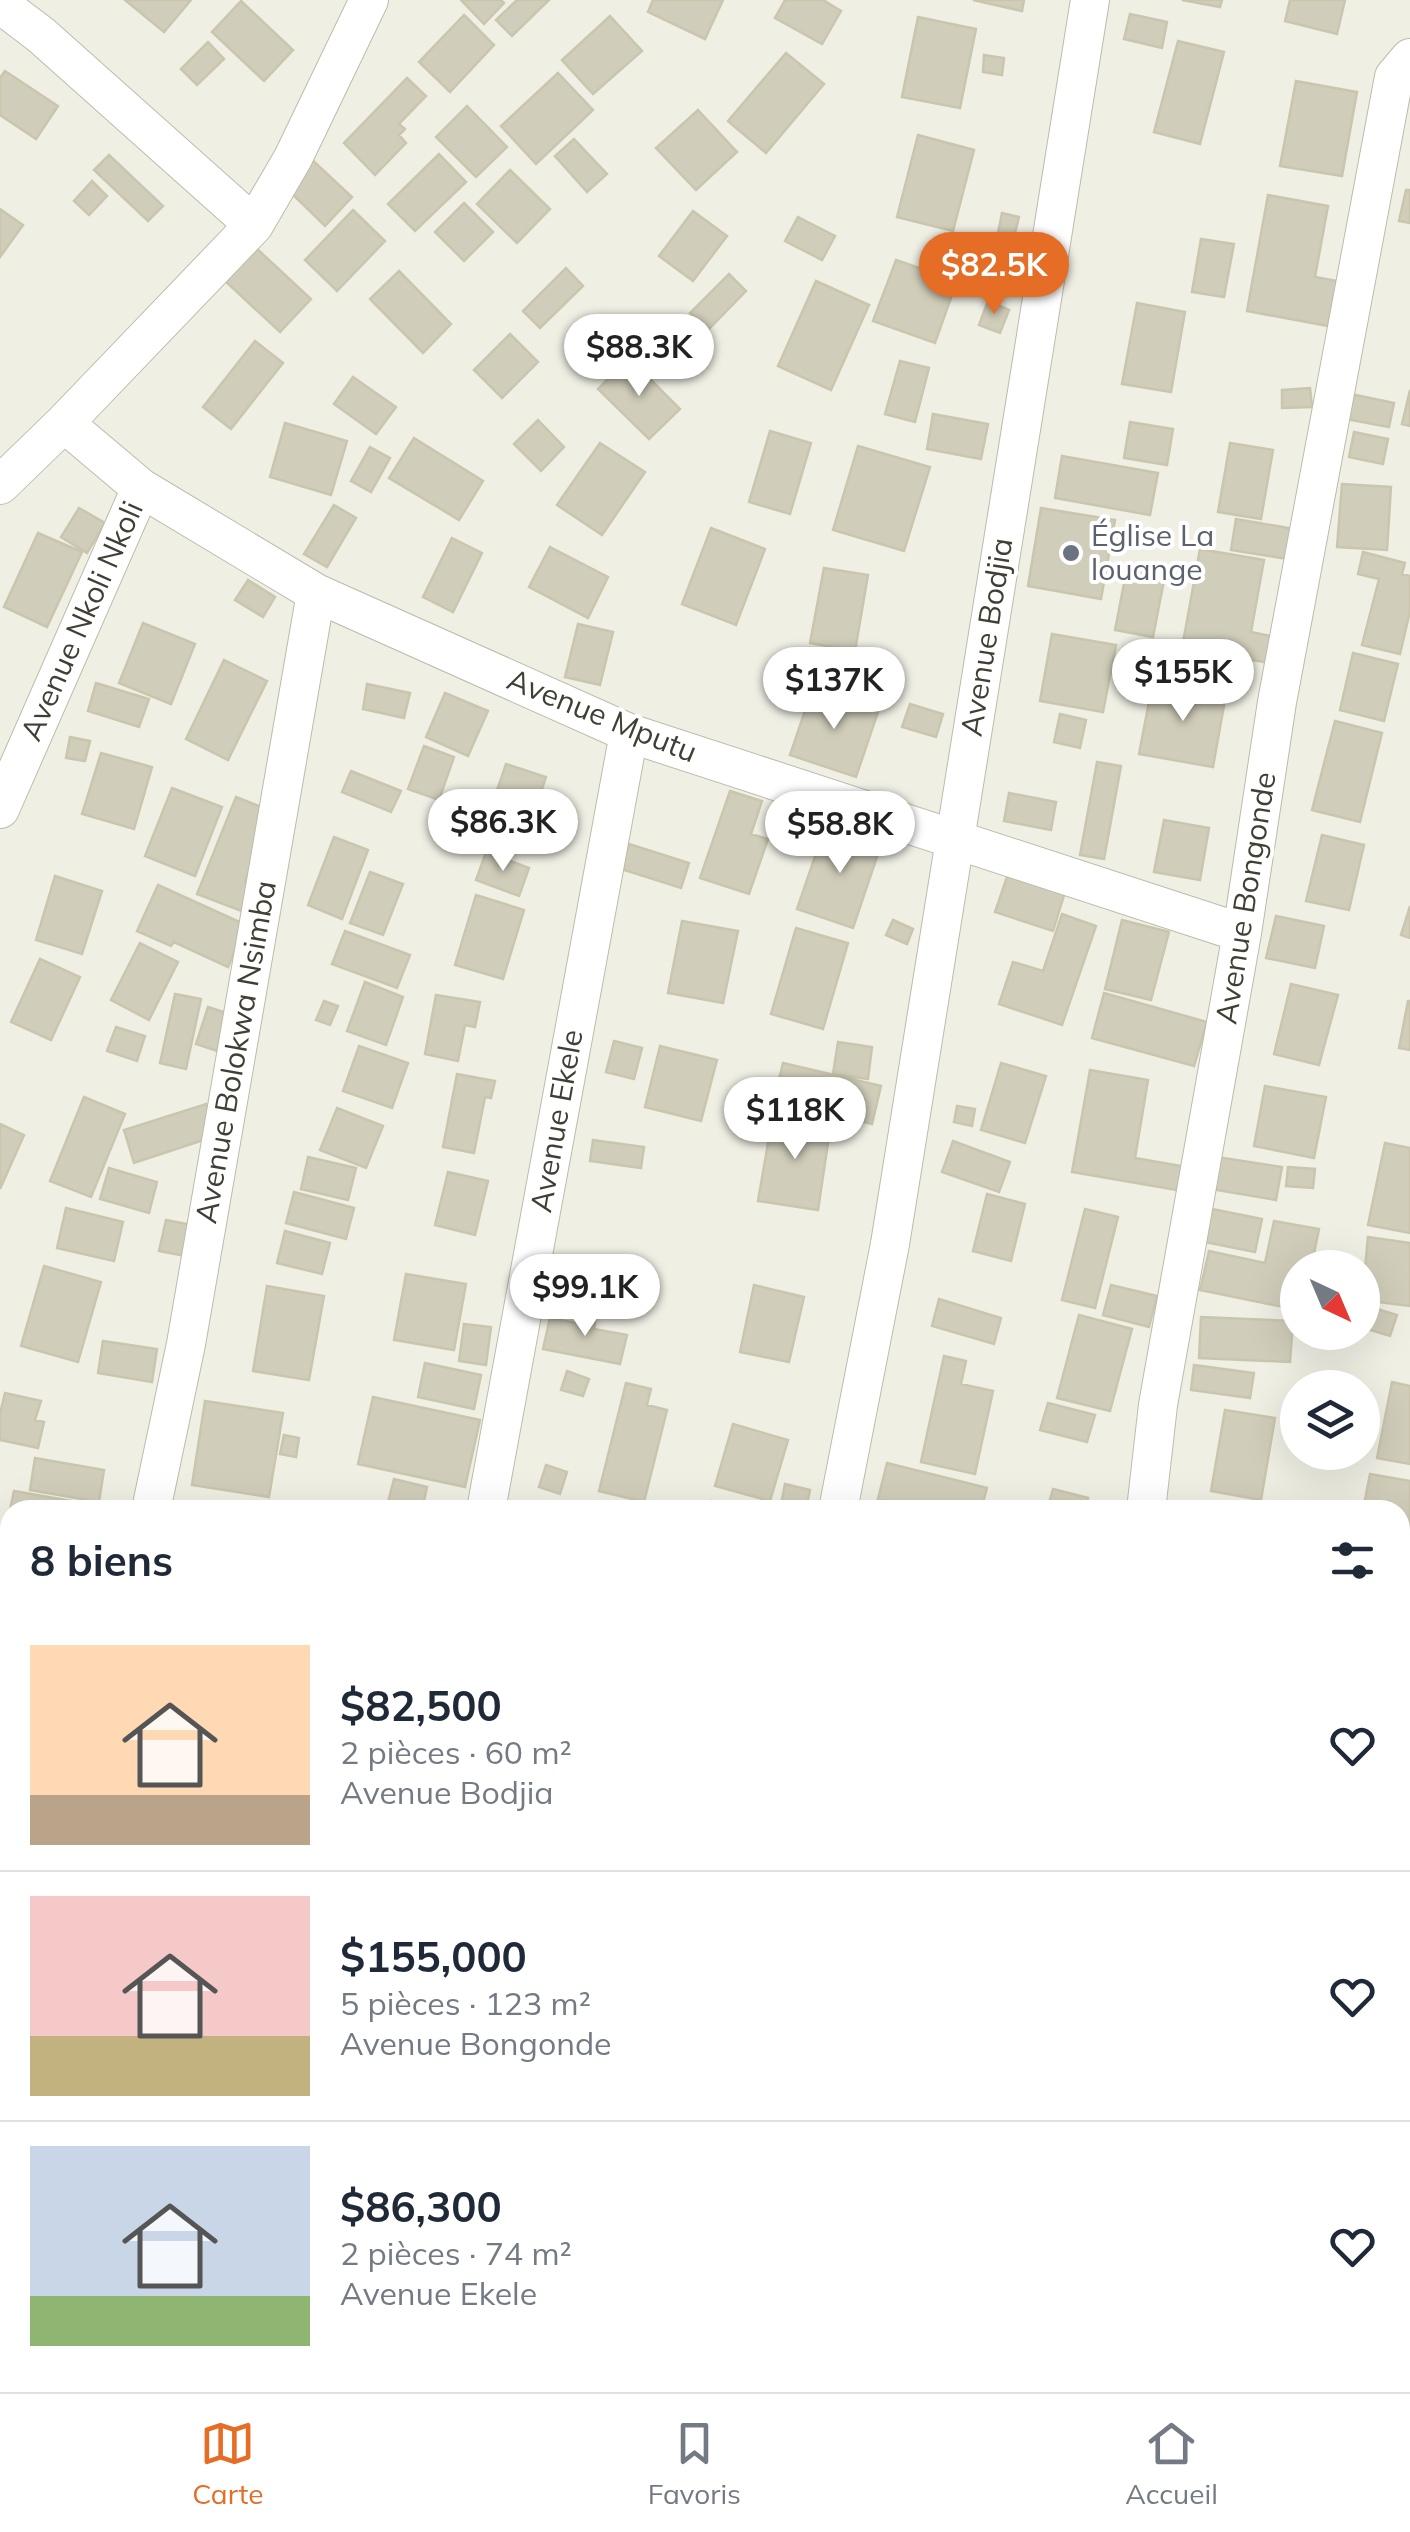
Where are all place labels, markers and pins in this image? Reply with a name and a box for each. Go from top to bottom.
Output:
pin: $82.5K [913,232,1075,317]
pin: $88.3K [558,314,720,399]
place label: Église La louange [1091,516,1214,588]
marker: Église La louange [1060,542,1082,564]
pin: $155K [1113,639,1253,724]
pin: $137K [764,647,904,732]
pin: $86.3K [422,789,584,874]
pin: $58.8K [759,791,921,876]
pin: $118K [725,1077,865,1162]
pin: $99.1K [504,1254,666,1339]

